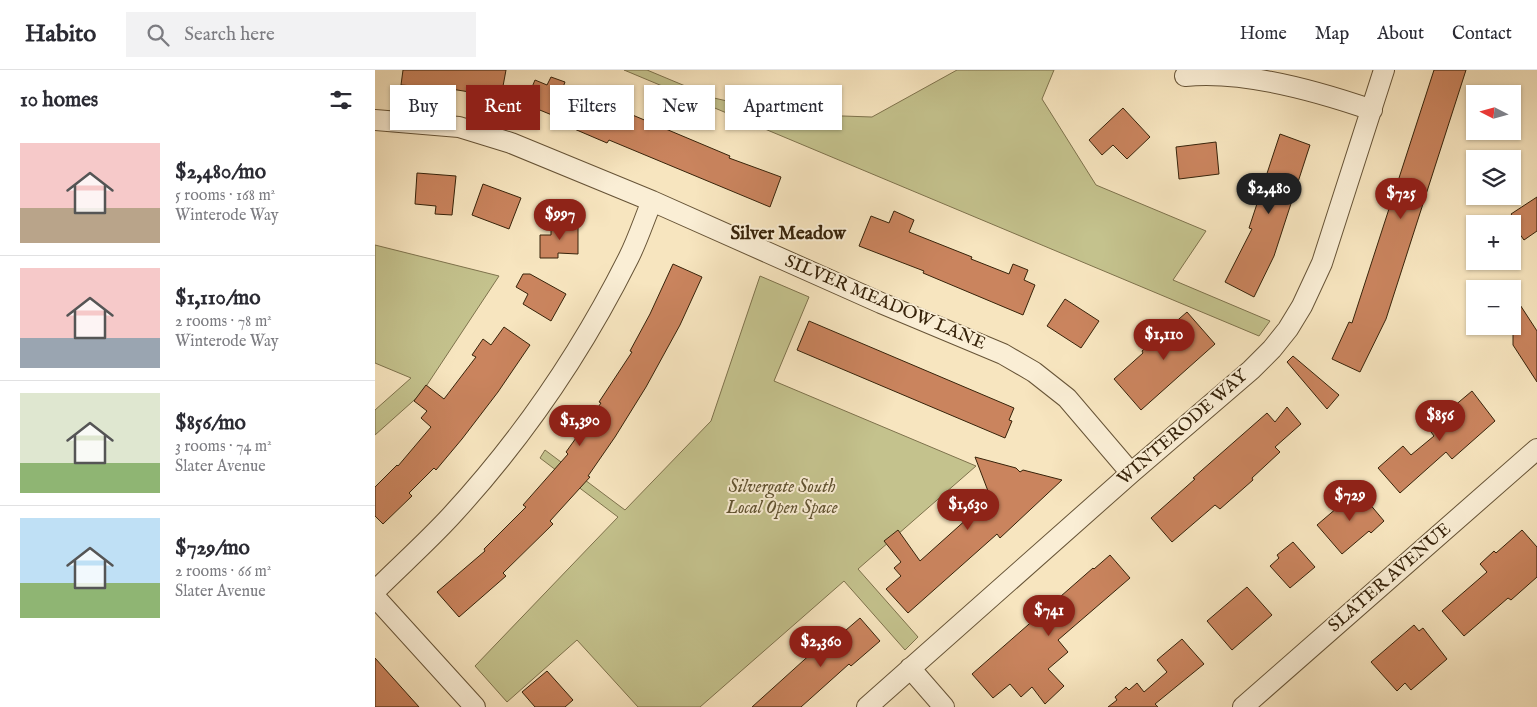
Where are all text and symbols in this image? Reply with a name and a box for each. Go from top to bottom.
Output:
search box [126,12,476,57]
text: Habito [25,19,96,50]
icon: search [144,21,172,49]
text: Search here [184,23,275,47]
text: Home [1240,23,1287,46]
text: Map [1315,23,1349,46]
text: About [1377,23,1424,46]
text: Contact [1452,23,1512,46]
chip: Buy [390,85,456,130]
chip: Rent [466,85,540,130]
chip: Filters [550,85,634,130]
chip: New [644,85,715,130]
chip: Apartment [725,85,842,130]
north arrow [1466,85,1521,140]
map controls [1466,85,1521,335]
icon: filters [327,86,355,114]
text: 10 homes [20,87,98,114]
button: layers [1466,150,1521,205]
text: $2,480/mo [175,159,266,186]
icon: home [60,163,120,223]
pin: $2,480 [1228,172,1310,215]
pin: $725 [1371,178,1431,220]
text: $2,480 [1248,179,1290,199]
text: $725 [1386,184,1416,204]
text: 5 rooms · 168 m² [175,186,275,206]
pin: $997 [530,198,590,241]
text: $997 [545,205,575,225]
text: Winterode Way [175,206,279,226]
button: + [1466,215,1521,270]
district label: Silver Meadow [730,222,847,246]
street label: SILVER MEADOW LANE [781,250,989,356]
button: − [1466,280,1521,335]
text: $1,110/mo [175,285,261,312]
icon: home [60,288,120,348]
text: 2 rooms · 78 m² [175,312,272,332]
pin: $1,110 [1123,318,1205,361]
text: $1,110 [1145,325,1183,345]
text: Winterode Way [175,332,279,352]
street label: WINTERODE WAY [1113,365,1253,491]
pin: $856 [1410,400,1470,442]
pin: $1,390 [539,404,621,447]
text: $856 [1426,406,1454,426]
text: $856/mo [175,410,246,437]
text: $1,390 [560,411,600,431]
icon: home [60,413,120,473]
text: 3 rooms · 74 m² [175,437,272,457]
text: Slater Avenue [175,457,266,477]
park label: Silvergate South Local Open Space [725,476,838,520]
pin: $729 [1320,480,1380,522]
text: $729 [1335,486,1365,506]
pin: $1,630 [927,488,1009,531]
text: $1,630 [948,495,988,515]
street label: SLATER AVENUE [1324,518,1456,638]
text: $729/mo [175,535,250,562]
icon: home [60,538,120,598]
text: 2 rooms · 66 m² [175,562,271,582]
text: Slater Avenue [175,582,266,602]
pin: $741 [1019,594,1079,637]
text: $741 [1034,601,1064,621]
pin: $2,360 [780,626,862,668]
text: $2,360 [800,632,842,652]

